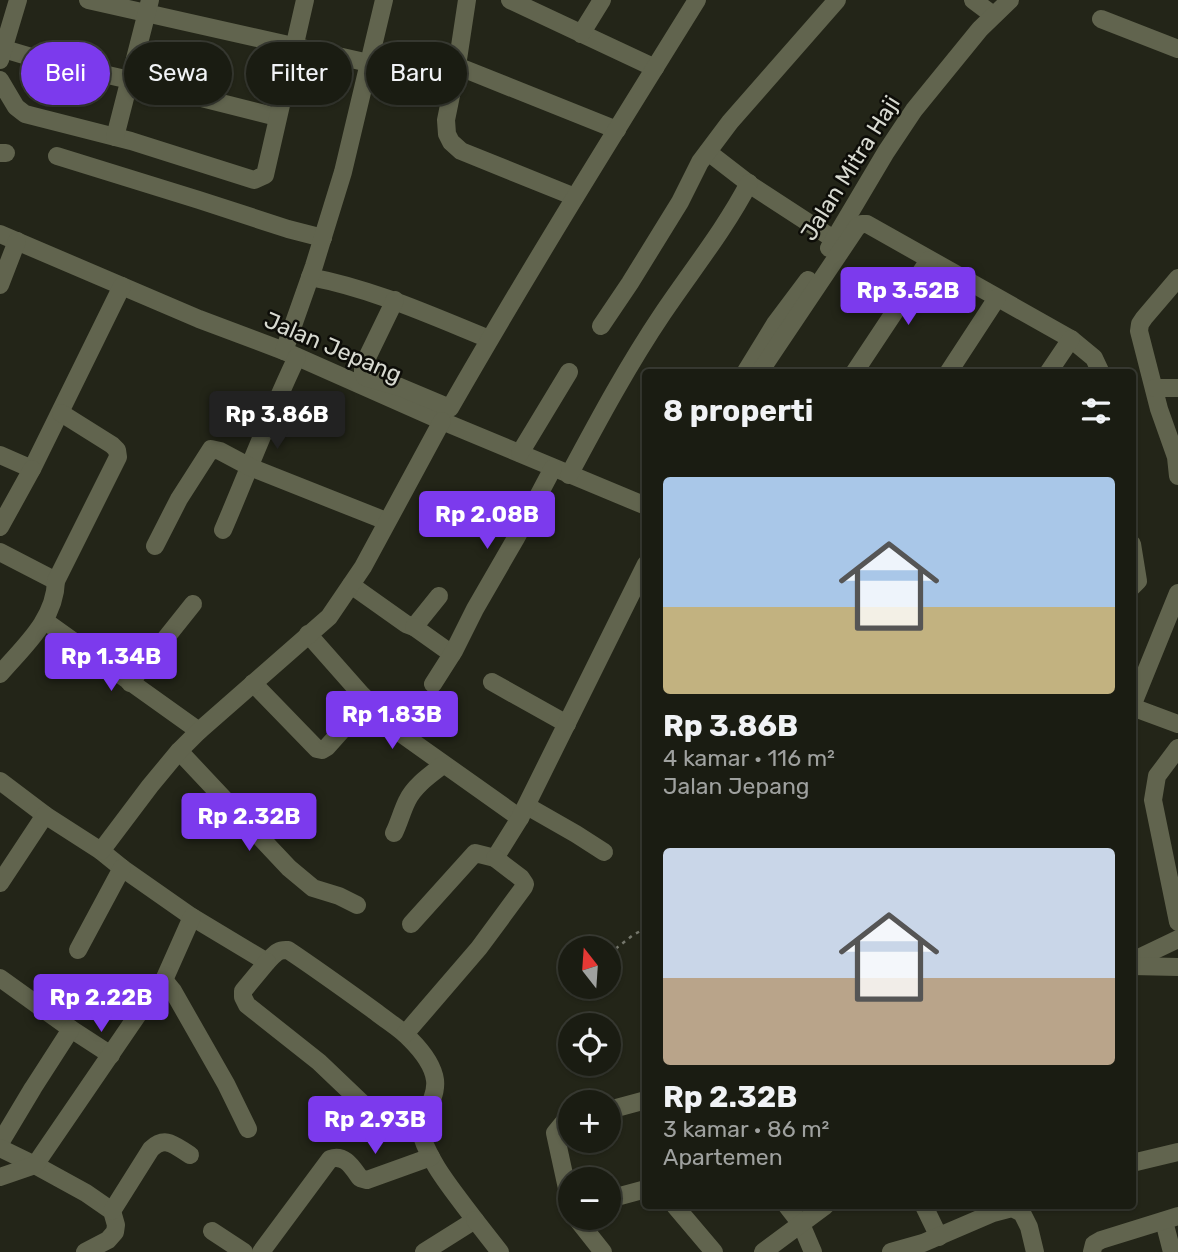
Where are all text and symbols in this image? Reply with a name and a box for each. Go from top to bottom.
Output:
chip: Beli [21,42,110,105]
chip: Sewa [124,42,232,105]
chip: Filter [246,42,352,105]
chip: Baru [366,42,467,105]
street label: Jalan Mitra Haji [794,90,906,246]
pin: Rp 3.52B [836,268,980,327]
text: Rp 3.52B [857,276,960,304]
street label: Jalan Jepang [260,305,406,389]
pin: Rp 3.86B [205,392,349,451]
icon: filters [1077,392,1115,430]
text: 8 properti [663,393,813,429]
text: Rp 3.86B [225,400,329,428]
pin: Rp 2.08B [415,491,559,551]
text: Rp 2.08B [435,500,539,528]
icon: home [826,523,952,649]
pin: Rp 1.34B [39,634,183,693]
text: Rp 1.34B [61,642,161,670]
pin: Rp 1.83B [320,692,464,751]
text: Rp 1.83B [342,700,442,728]
text: Rp 3.86B [663,708,798,744]
text: 4 kamar · 116 m² [663,744,835,772]
text: Jalan Jepang [663,772,810,800]
pin: Rp 2.32B [177,794,321,853]
text: Rp 2.32B [197,802,301,830]
icon: home [826,894,952,1020]
north arrow [558,936,621,999]
map controls [558,936,621,1230]
pin: Rp 2.22B [29,974,173,1034]
text: Rp 2.22B [50,983,152,1011]
button: locate [558,1013,621,1076]
text: Rp 2.32B [663,1079,797,1115]
button: + [558,1090,621,1153]
pin: Rp 2.93B [303,1096,447,1156]
text: Rp 2.93B [324,1105,426,1133]
text: 3 kamar · 86 m² [663,1115,829,1143]
text: Apartemen [663,1143,783,1171]
button: − [558,1167,621,1230]

